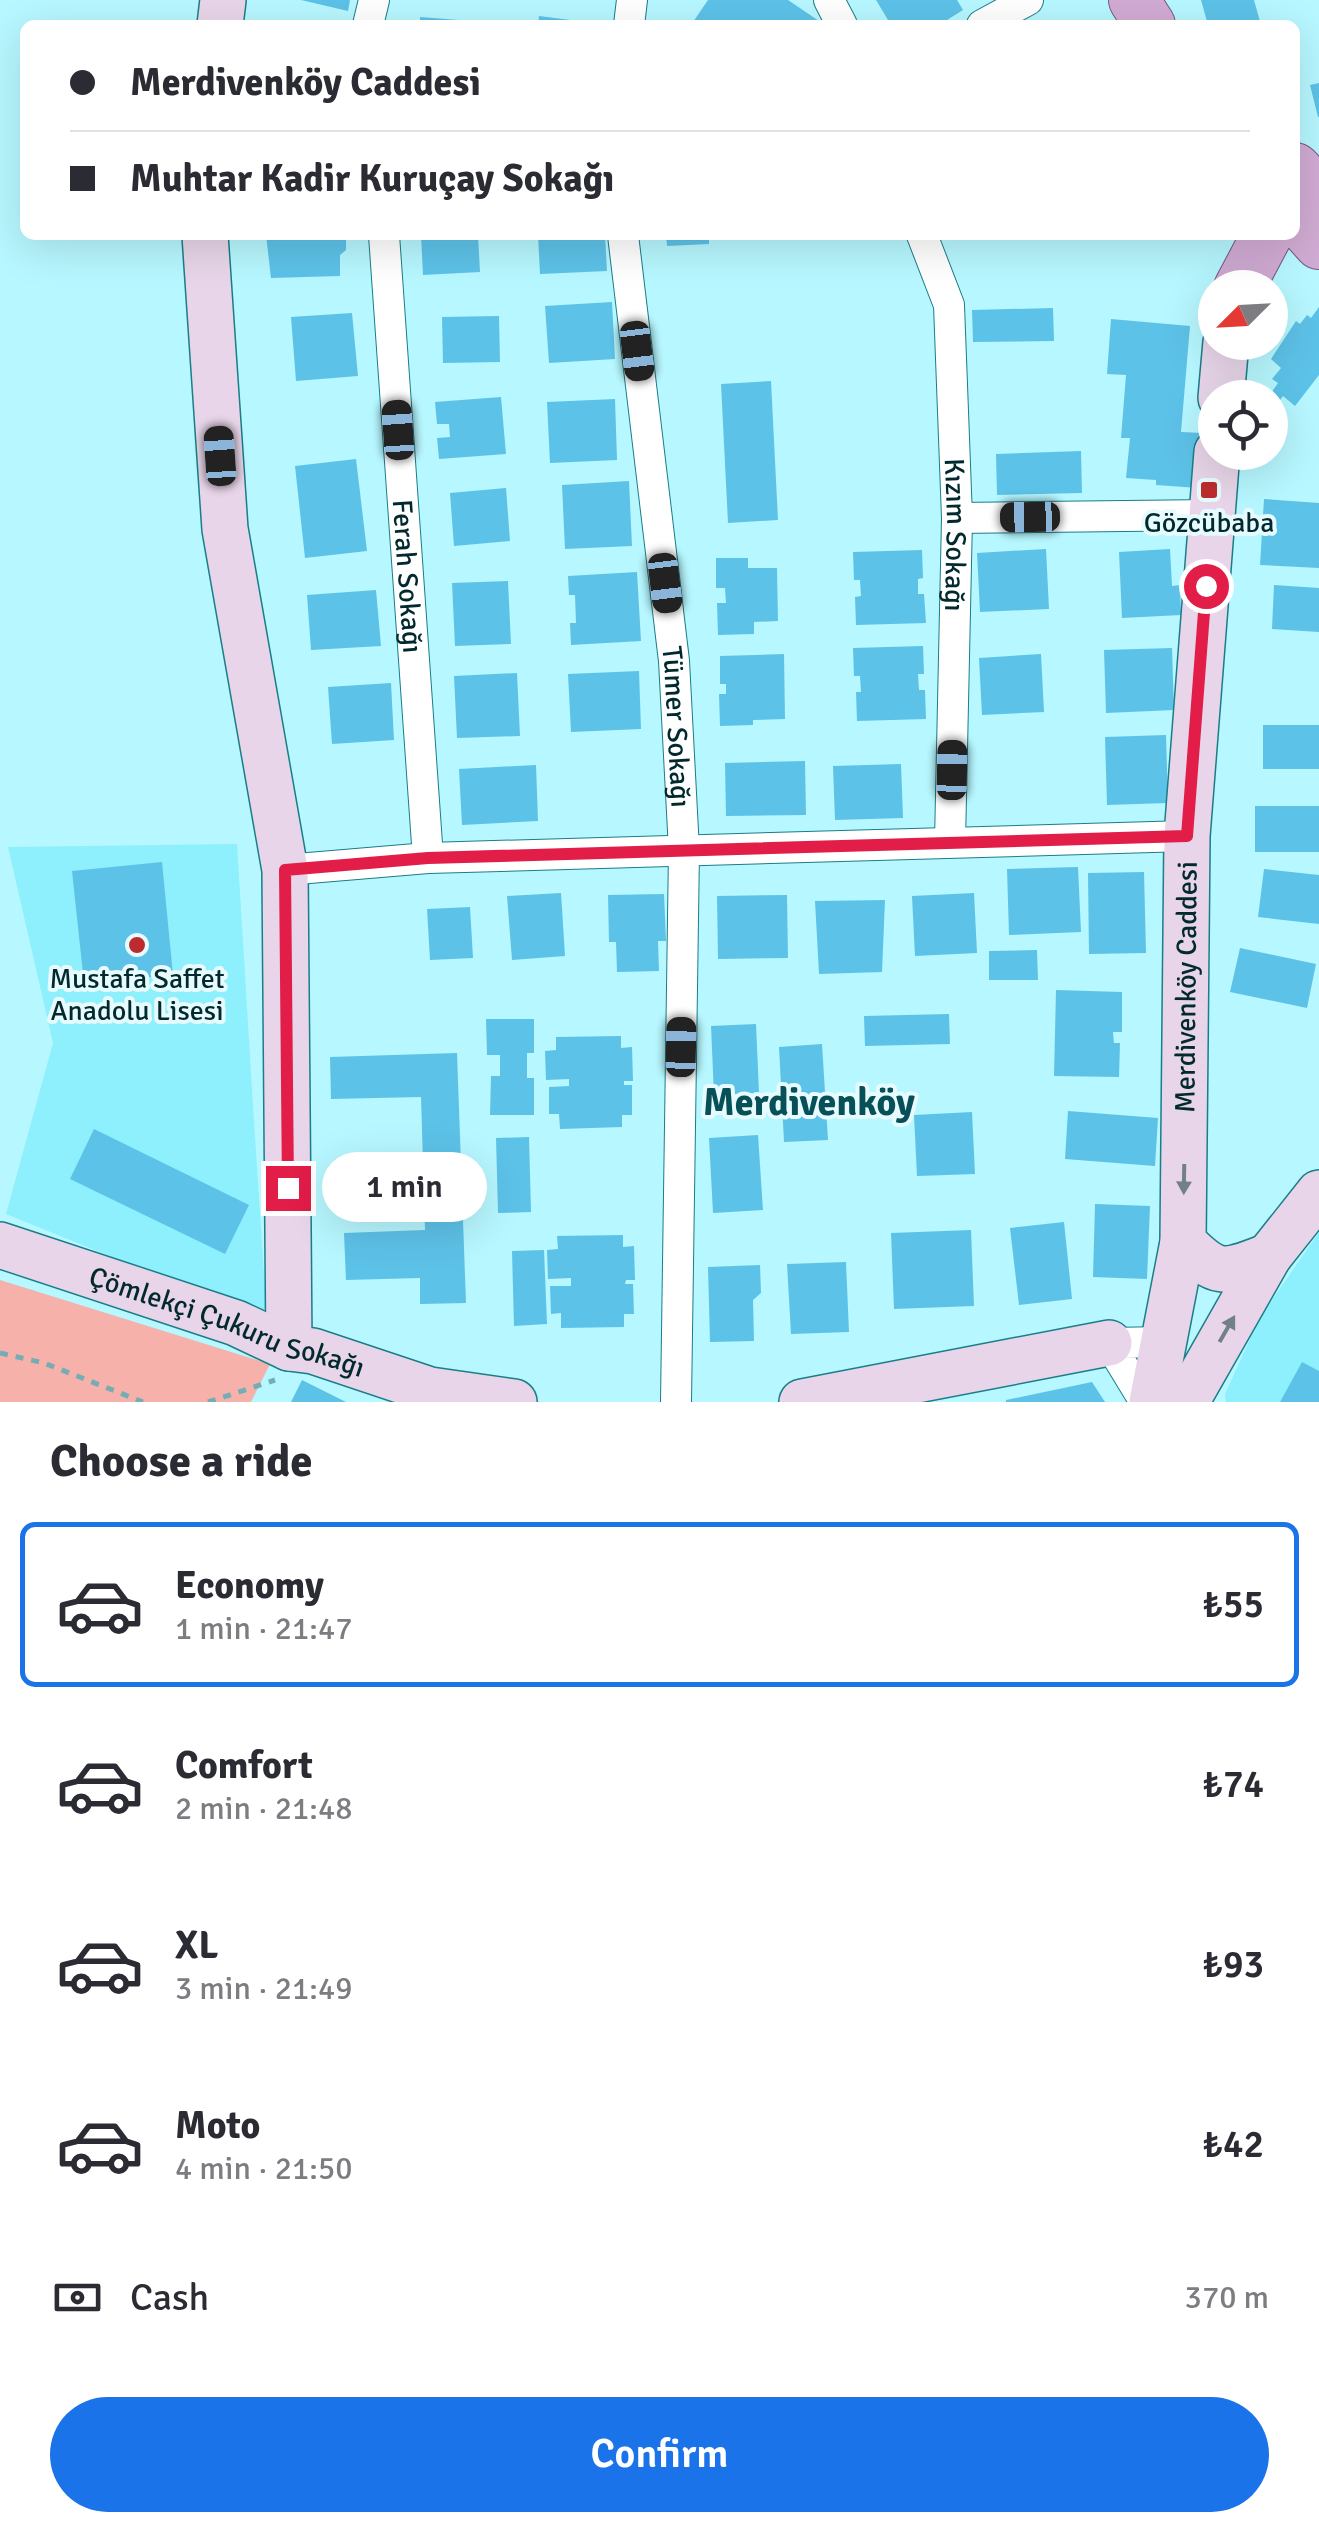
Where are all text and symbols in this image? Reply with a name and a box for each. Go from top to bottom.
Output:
text: Merdivenköy Caddesi [130,59,481,106]
text: Muhtar Kadir Kuruçay Sokağı [130,155,614,202]
north arrow [1198,270,1288,360]
map controls [1198,270,1288,470]
car [618,319,656,383]
button: locate [1198,380,1288,470]
car [381,399,415,461]
car [203,425,237,487]
street label: Kızım Sokağı [937,457,973,612]
marker: Gözcübaba [1198,479,1220,501]
street label: Ferah Sokağı [385,498,429,654]
car [1000,501,1060,533]
place label: Gözcübaba [1144,506,1274,540]
car [646,551,684,615]
route start [1184,564,1229,609]
street label: Tümer Sokağı [654,644,698,808]
car [936,740,968,800]
street label: Merdivenköy Caddesi [1168,861,1205,1113]
marker: Mustafa Saffet Anadolu Lisesi [126,934,148,956]
place label: Mustafa Saffet Anadolu Lisesi [49,962,225,1028]
car [665,1017,697,1077]
district label: Merdivenköy [703,1079,915,1126]
callout: 1 min [323,1153,488,1223]
one-way arrow [1175,1163,1191,1195]
route end [266,1166,311,1211]
text: 1 min [366,1167,443,1206]
street label: Çömlekçi Çukuru Sokağı [85,1260,369,1385]
one-way arrow [1218,1315,1236,1343]
text: Choose a ride [50,1434,313,1489]
icon: car [55,1560,145,1650]
text: Economy [175,1562,324,1609]
text: ₺55 [1202,1581,1264,1628]
text: 1 min · 21:47 [175,1609,353,1648]
icon: car [55,1740,145,1830]
text: Comfort [175,1742,313,1789]
text: ₺74 [1202,1761,1264,1808]
text: 2 min · 21:48 [175,1789,353,1828]
icon: car [55,1920,145,2010]
text: XL [175,1922,218,1969]
text: ₺93 [1202,1941,1264,1988]
text: 3 min · 21:49 [175,1969,353,2008]
icon: car [55,2100,145,2190]
text: Moto [175,2102,260,2149]
text: ₺42 [1202,2121,1264,2168]
text: 4 min · 21:50 [175,2149,353,2188]
icon: cash [50,2270,105,2325]
text: Cash [130,2274,209,2321]
text: 370 m [1185,2278,1269,2317]
button: Confirm [50,2397,1269,2512]

